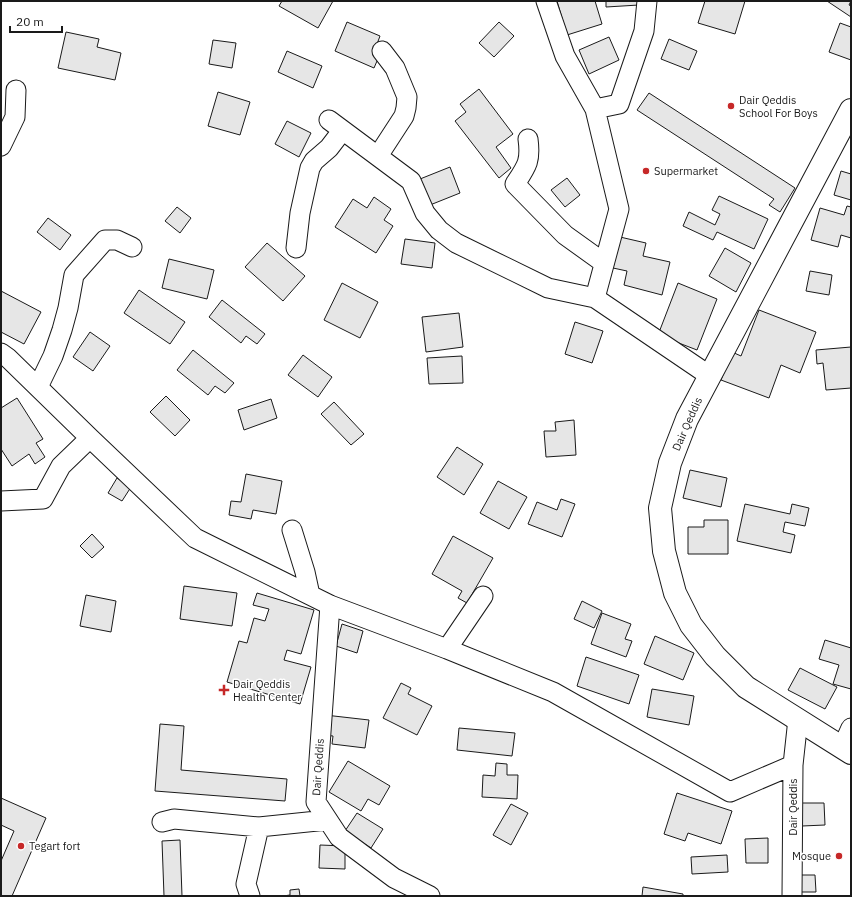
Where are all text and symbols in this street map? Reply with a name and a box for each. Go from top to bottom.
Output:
scale bar [10,8,62,34]
text: 20 m [16,14,44,29]
place label: Dair Qeddis School For Boys [739,93,818,120]
marker: Dair Qeddis School For Boys [726,101,736,111]
place label: Supermarket [654,164,718,178]
marker: Supermarket [641,166,651,176]
street label: Dair Qeddis [669,395,705,453]
place label: Dair Qeddis Health Center [233,677,301,704]
marker: Dair Qeddis Health Center [218,684,230,696]
street label: Dair Qeddis [309,738,327,796]
street label: Dair Qeddis [786,778,800,836]
place label: Tegart fort [29,839,81,853]
marker: Tegart fort [16,841,26,851]
place label: Mosque [792,849,831,863]
marker: Mosque [834,851,844,861]

